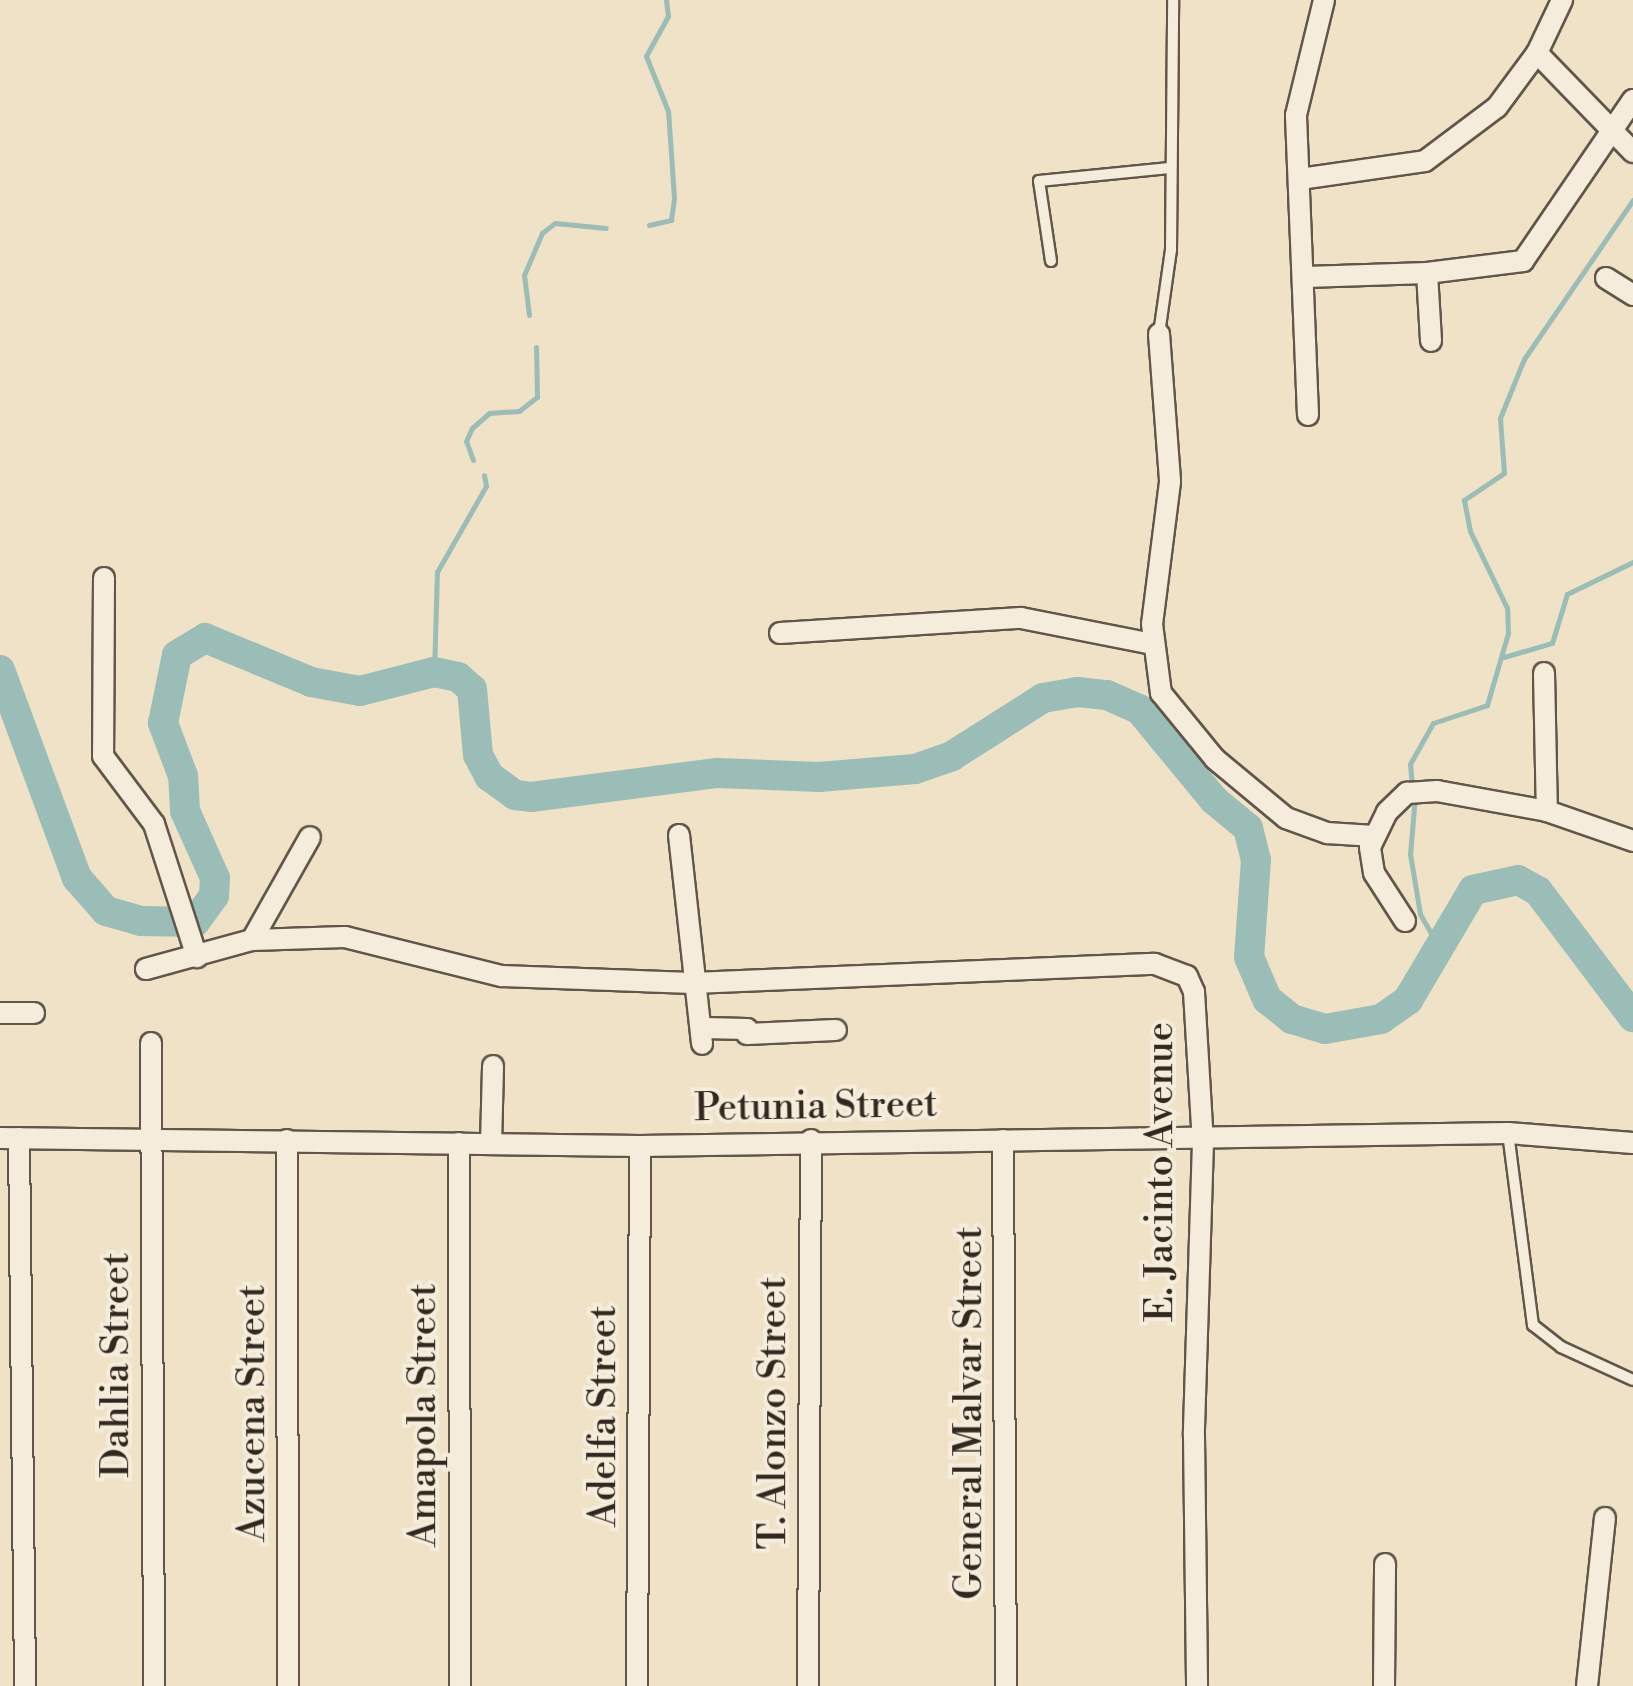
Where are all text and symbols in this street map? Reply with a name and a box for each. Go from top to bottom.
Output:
street label: E. Jacinto Avenue [1138,1022,1184,1322]
street label: Petunia Street [694,1082,938,1132]
street label: General Malvar Street [947,1226,993,1600]
street label: Dahlia Street [94,1252,140,1478]
street label: T. Alonzo Street [751,1276,797,1550]
street label: Amapola Street [401,1283,447,1547]
street label: Azucena Street [230,1284,276,1542]
street label: Adelfa Street [581,1305,627,1527]

